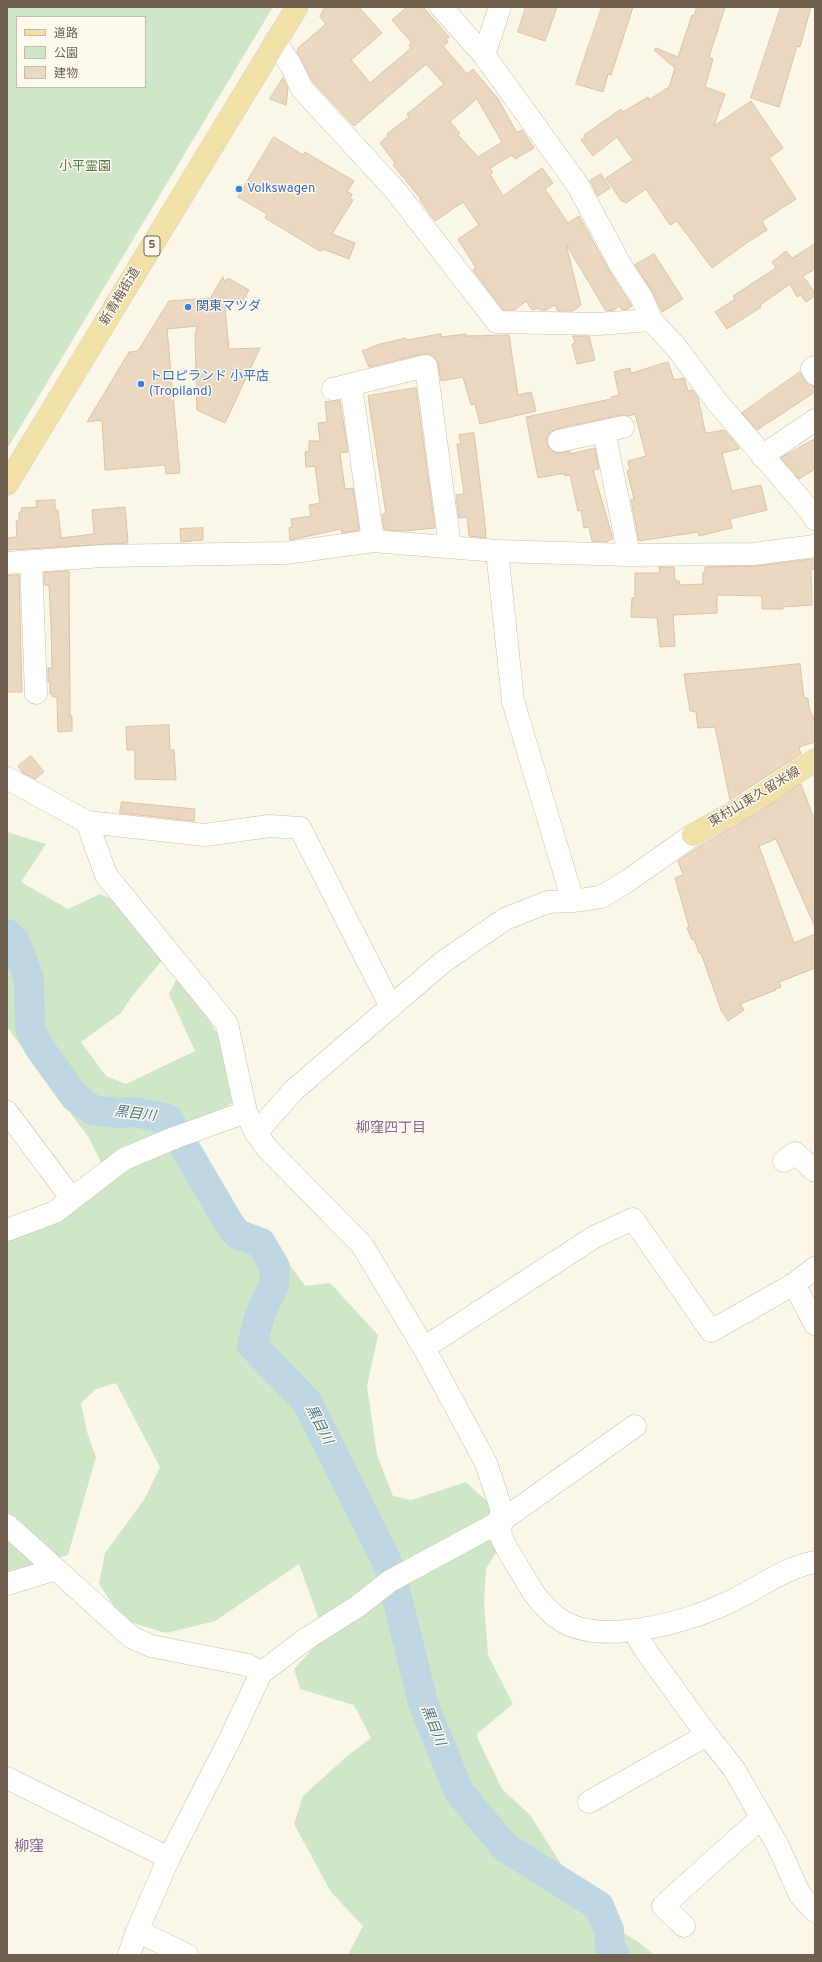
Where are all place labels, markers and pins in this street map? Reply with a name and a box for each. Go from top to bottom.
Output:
place label: Volkswagen [247,181,315,197]
marker: Volkswagen [234,184,244,194]
place label: 関東マツダ [196,299,261,315]
marker: 関東マツダ [183,302,193,312]
place label: トロピランド 小平店 (Tropiland) [149,369,269,400]
marker: トロピランド 小平店 (Tropiland) [136,379,146,389]

